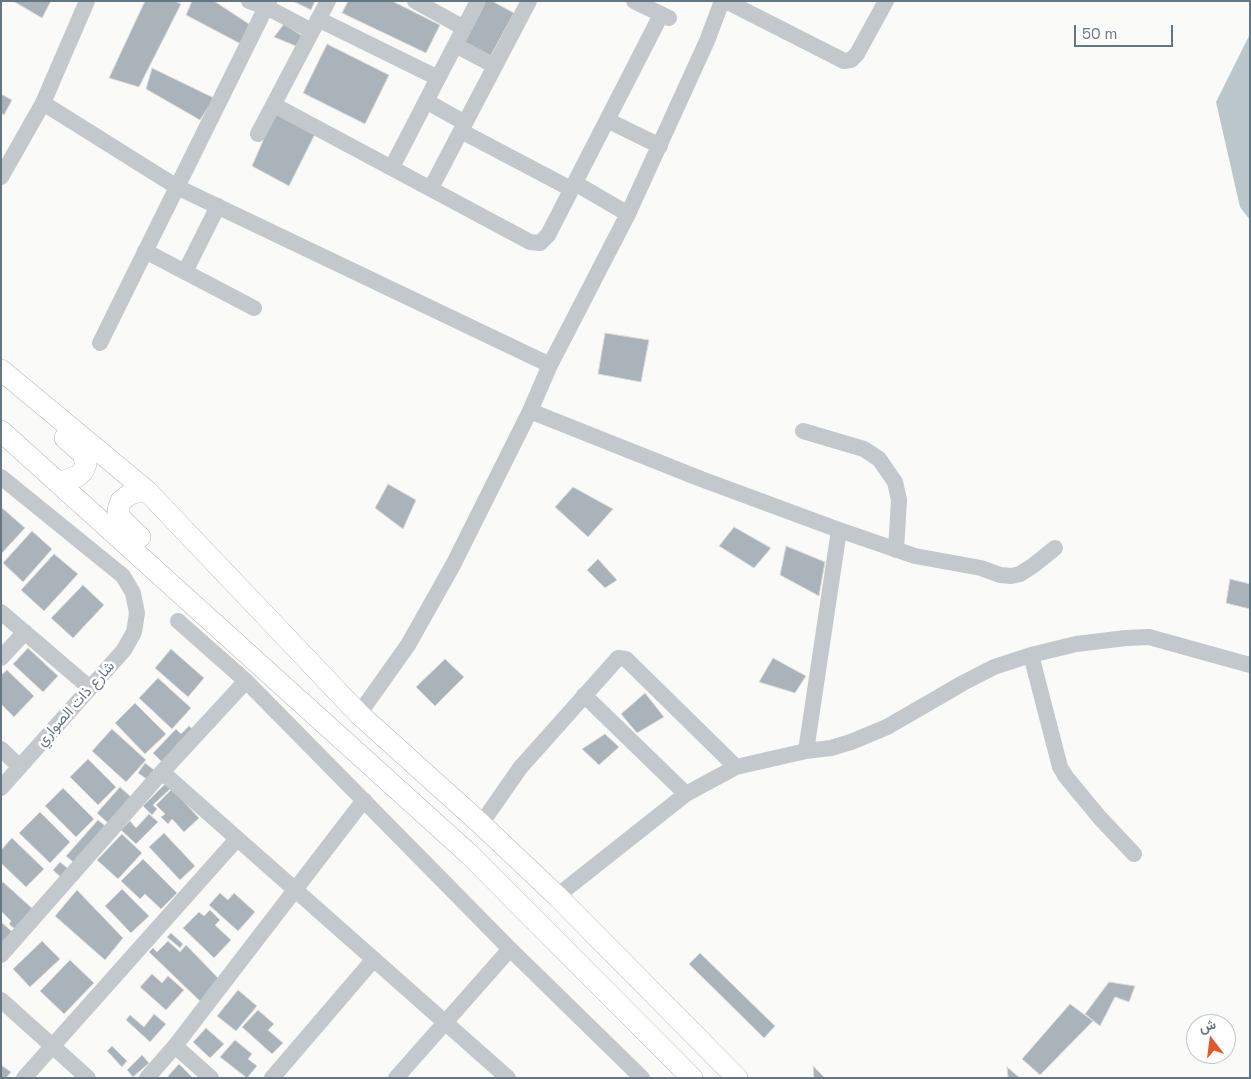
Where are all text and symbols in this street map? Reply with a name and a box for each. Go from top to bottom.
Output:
scale bar [1076,15,1175,47]
text: 50 m [1082,24,1117,43]
street label: شارع ذات الصواري [33,658,119,750]
north arrow [1186,1014,1236,1064]
text: ش [1197,1015,1218,1036]

